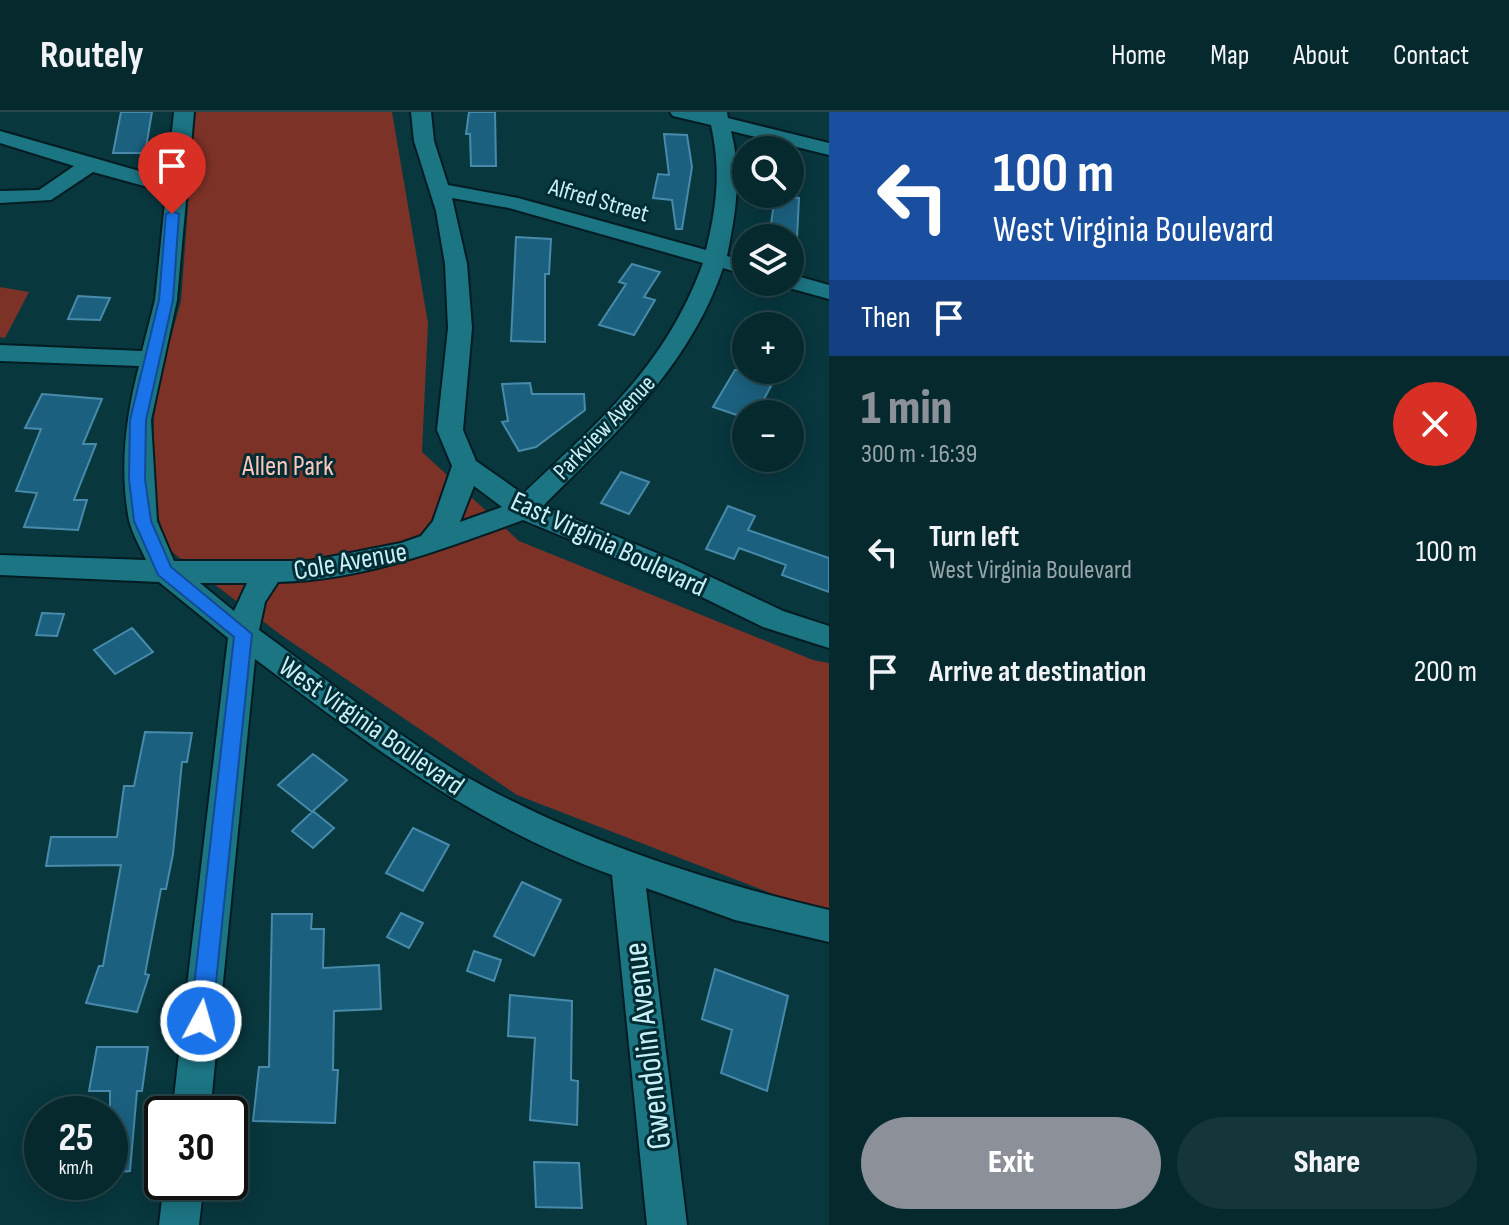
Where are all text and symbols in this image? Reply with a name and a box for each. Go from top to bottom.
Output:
text: Routely [40,33,144,78]
text: Home [1111,39,1166,72]
text: Map [1210,39,1249,72]
text: About [1293,39,1349,72]
text: Contact [1393,39,1469,72]
pin [138,132,206,214]
map controls [732,136,804,472]
button: search [732,136,804,208]
text: 100 m [993,141,1114,208]
icon: arrive [150,144,194,188]
icon: left [861,144,965,248]
street label: Alfred Street [545,172,652,229]
text: West Virginia Boulevard [993,209,1274,252]
button: layers [732,224,804,296]
icon: arrive [927,296,971,340]
text: Then [861,300,911,336]
button: + [732,312,804,384]
street label: Parkview Avenue [547,369,661,486]
text: 1 min [861,380,952,437]
button: close [1393,382,1477,466]
button: − [732,400,804,472]
text: 300 m · 16:39 [861,439,977,470]
park label: Allen Park [241,450,334,483]
street label: East Virginia Boulevard [506,485,711,604]
text: Turn left [929,519,1019,555]
icon: left [861,530,905,574]
text: 100 m [1416,534,1477,570]
street label: Cole Avenue [291,535,409,588]
text: West Virginia Boulevard [929,555,1132,586]
street label: West Virginia Boulevard [272,650,470,802]
icon: arrive [861,650,905,694]
text: Arrive at destination [929,654,1146,690]
text: 200 m [1414,654,1477,690]
street label: Gwendolin Avenue [614,940,681,1152]
position arrow [159,979,243,1063]
speed limit sign: 30 [144,1096,248,1200]
text: 25 [58,1114,94,1162]
button: Exit [861,1117,1161,1209]
button: Share [1177,1117,1477,1209]
text: km/h [59,1156,93,1180]

